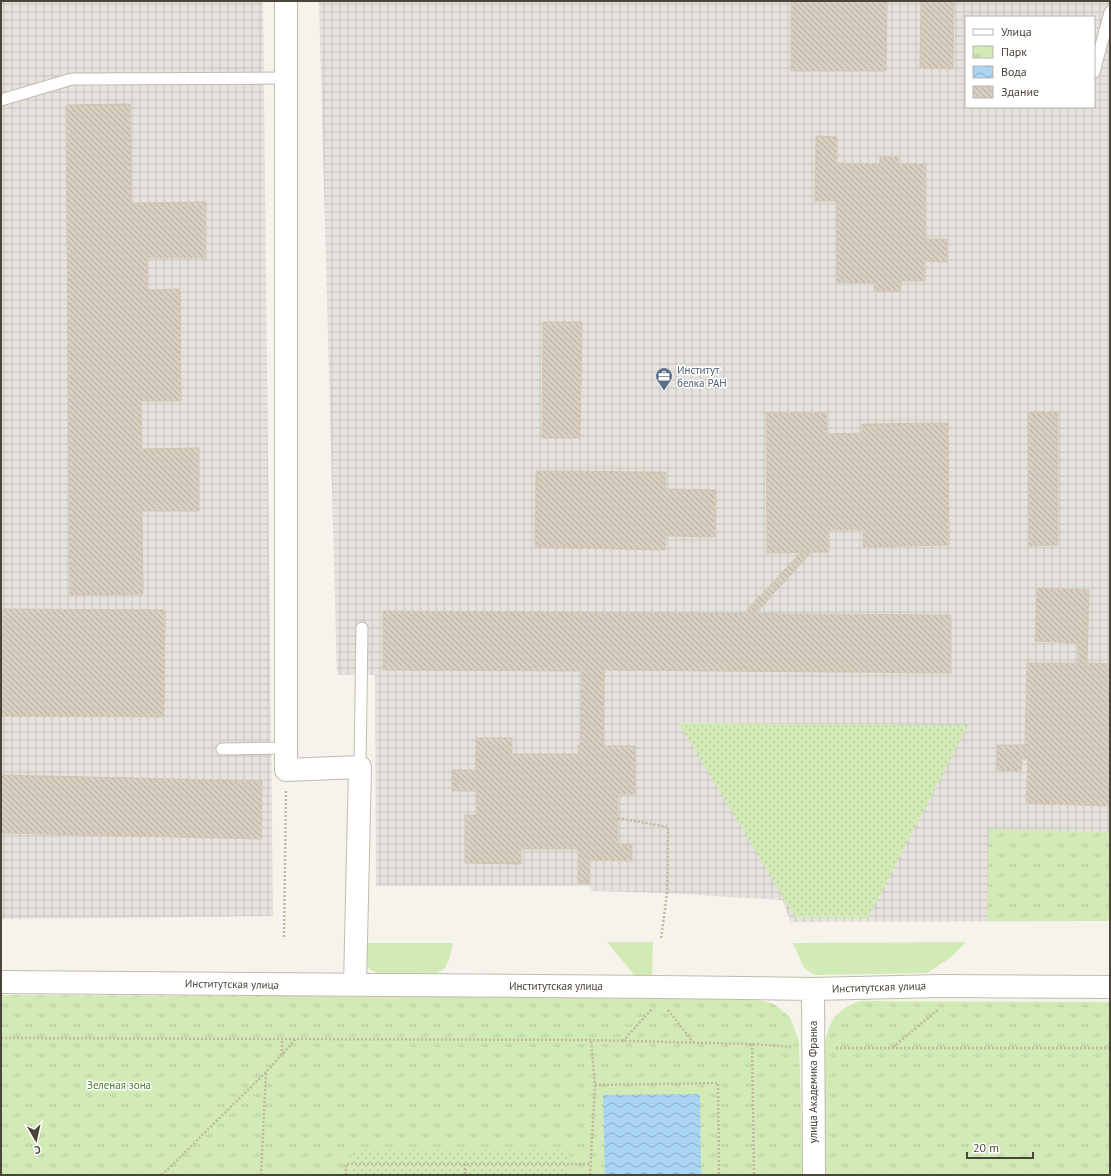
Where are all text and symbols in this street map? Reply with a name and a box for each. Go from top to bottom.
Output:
legend [965,16,1095,108]
text: Улица [1001,24,1032,39]
text: Парк [1001,44,1027,59]
text: Вода [1001,64,1027,79]
text: Здание [1001,84,1039,99]
place label: Институт белка РАН [677,363,727,390]
office icon: Институт белка РАН [654,366,674,391]
street label: Институтская улица [185,976,279,992]
street label: Институтская улица [832,978,926,996]
street label: Институтская улица [509,979,603,993]
street label: улица Академика Франка [806,1021,820,1143]
park label: Зеленая зона [87,1078,151,1092]
north arrow [16,1120,56,1160]
scale bar [967,1134,1033,1160]
text: 20 m [973,1140,999,1155]
text: С [33,1142,42,1157]

